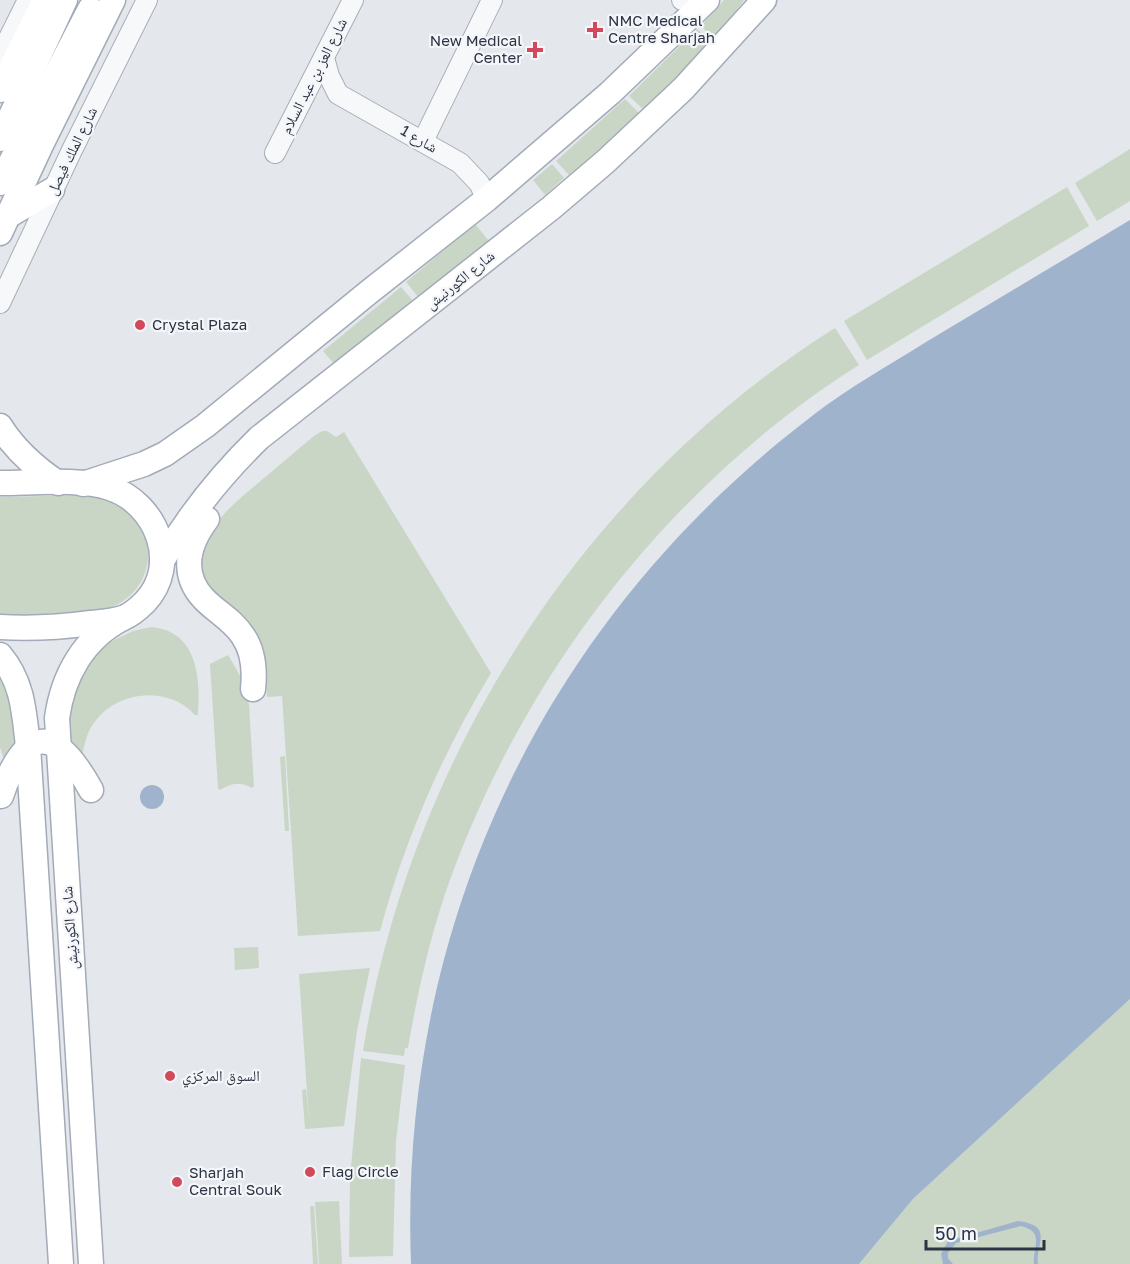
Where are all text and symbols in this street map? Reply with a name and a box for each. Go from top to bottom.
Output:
place label: NMC Medical Centre Sharjah [608,11,715,46]
street label: شارع العز بن عبد السلام [276,14,352,137]
marker: NMC Medical Centre Sharjah [586,21,604,39]
place label: New Medical Center [430,31,522,66]
marker: New Medical Center [526,41,544,59]
street label: شارع الملك فيصل [42,103,102,198]
street label: شارع 1 [397,120,441,158]
street label: شارع الكورنيش [421,246,499,314]
place label: Crystal Plaza [152,315,247,333]
marker: Crystal Plaza [133,318,147,332]
street label: شارع الكورنيش [57,886,83,970]
place label: السوق المركزي [182,1066,260,1088]
marker: السوق المركزي [163,1069,177,1083]
place label: Flag Circle [322,1162,399,1180]
place label: Sharjah Central Souk [189,1163,282,1198]
marker: Flag Circle [303,1165,317,1179]
marker: Sharjah Central Souk [170,1175,184,1189]
scale bar [926,1213,1044,1251]
text: 50 m [935,1222,977,1244]

